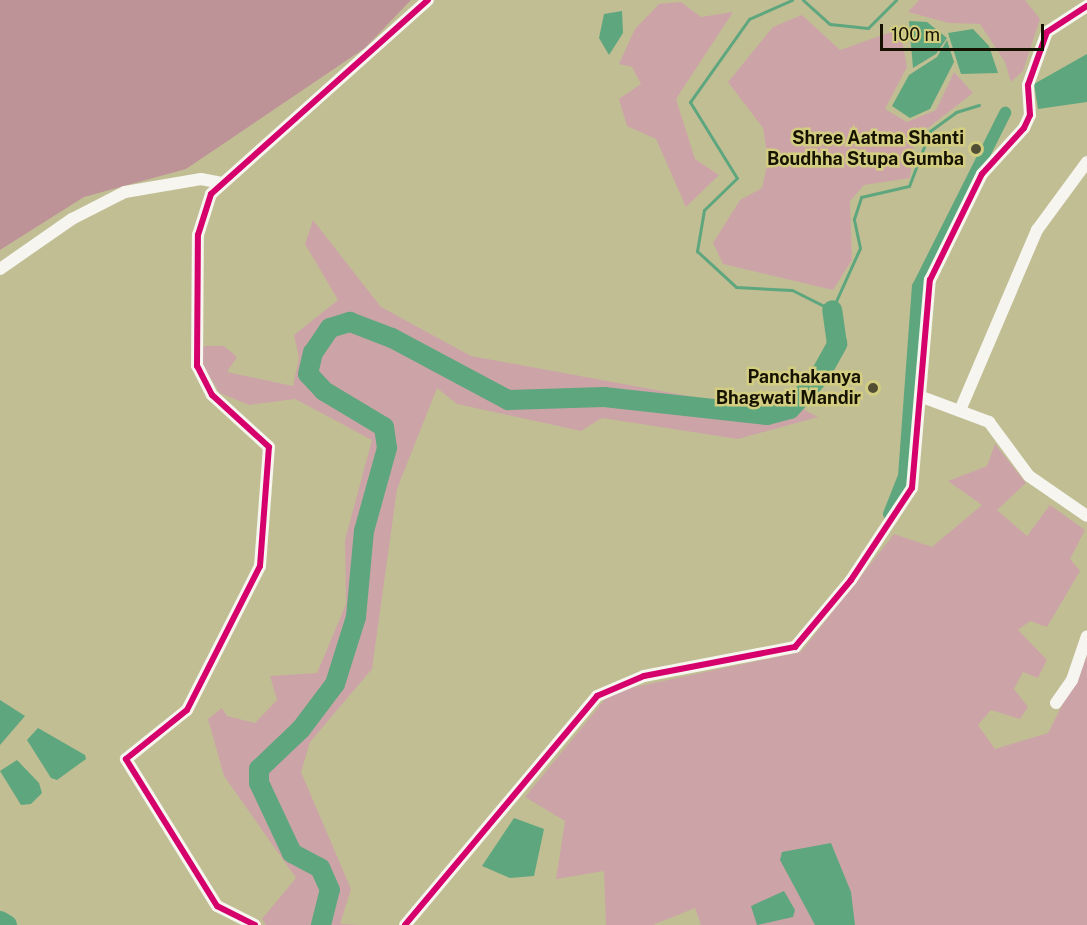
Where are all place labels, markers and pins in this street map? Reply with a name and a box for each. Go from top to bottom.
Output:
place label: Shree Aatma Shanti Boudhha Stupa Gumba [767,128,964,170]
marker: Shree Aatma Shanti Boudhha Stupa Gumba [969,142,983,156]
place label: Panchakanya Bhagwati Mandir [716,367,861,410]
marker: Panchakanya Bhagwati Mandir [866,381,880,395]

